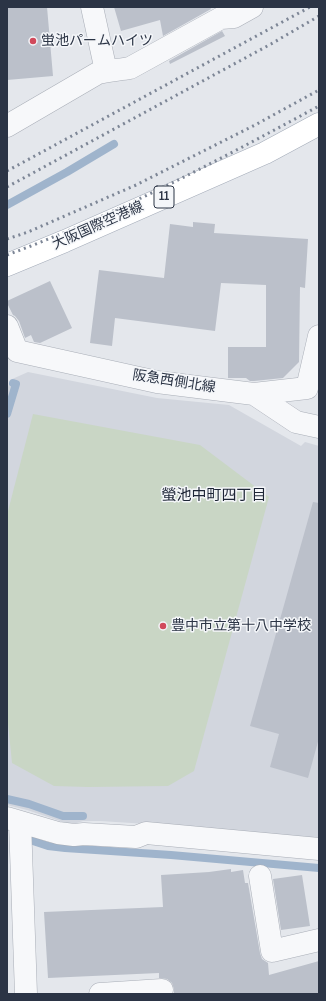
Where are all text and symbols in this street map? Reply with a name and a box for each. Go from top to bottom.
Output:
place label: 蛍池パームハイツ [41,33,153,49]
marker: 蛍池パームハイツ [28,36,38,46]
road number: 11 [154,186,174,208]
street label: 大阪国際空港線 [50,198,146,254]
street label: 阪急西側北線 [131,367,217,397]
district label: 螢池中町四丁目 [162,487,266,505]
place label: 豊中市立第十八中学校 [171,618,311,634]
marker: 豊中市立第十八中学校 [158,621,168,631]

